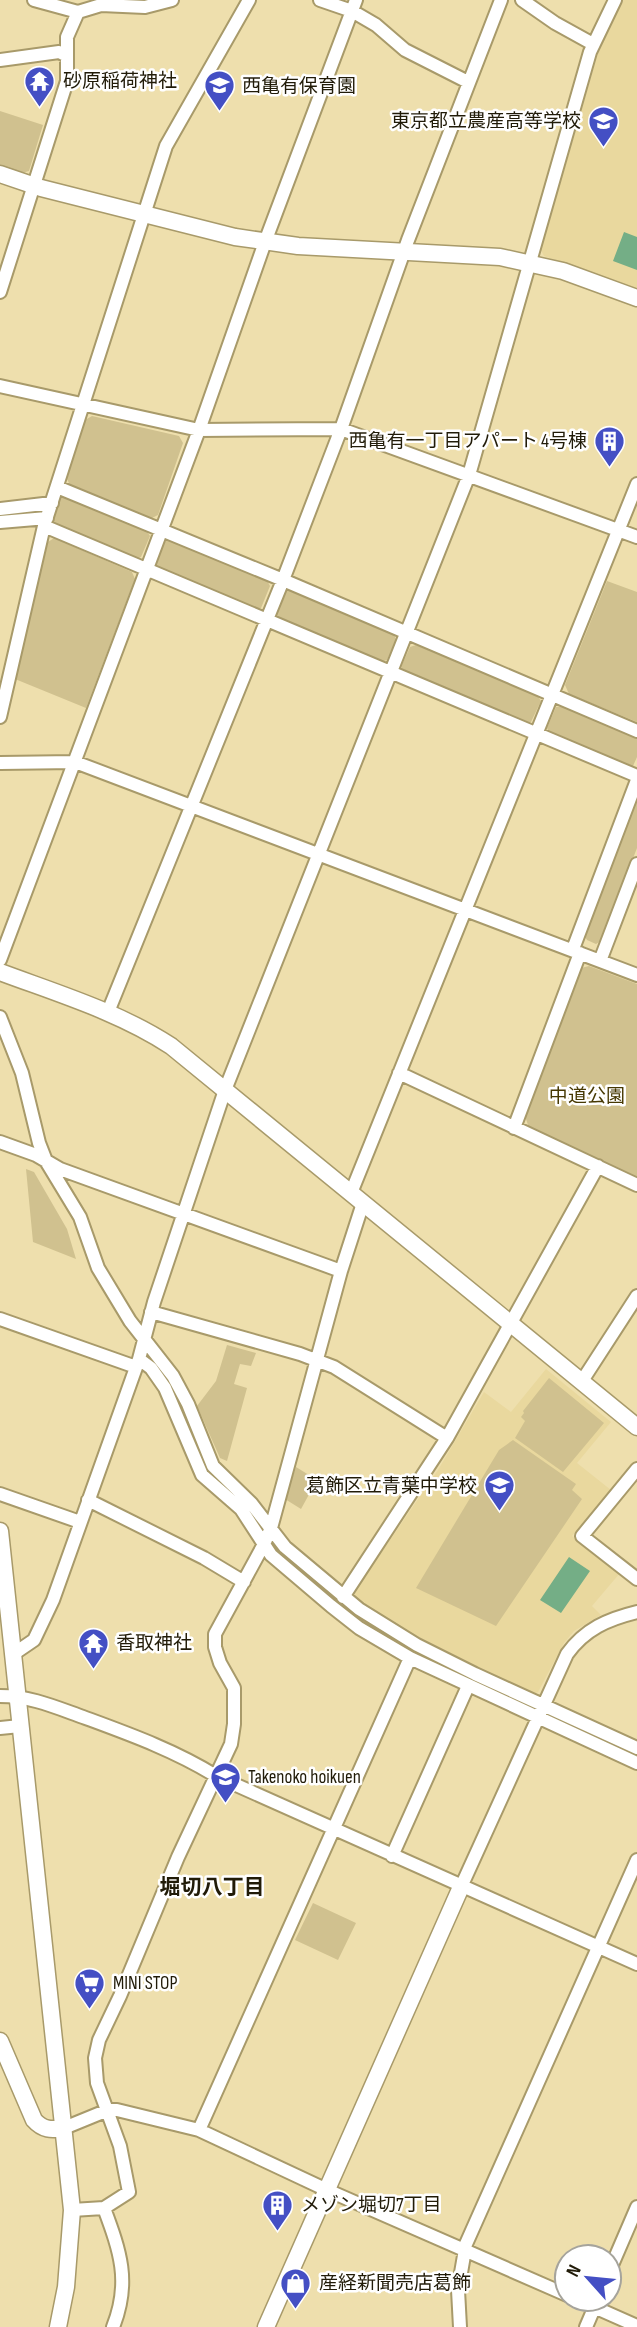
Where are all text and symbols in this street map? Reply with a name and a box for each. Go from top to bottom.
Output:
temple icon: 砂原稲荷神社 [23,64,57,108]
school or university icon: 西亀有保育園 [202,69,236,113]
place label: 砂原稲荷神社 [63,70,177,93]
place label: 西亀有保育園 [242,75,356,98]
school or university icon: 東京都立農産高等学校 [587,104,621,148]
place label: 東京都立農産高等学校 [391,110,581,133]
building icon: 西亀有一丁目アパート 4号棟 [593,424,627,468]
place label: 西亀有一丁目アパート 4号棟 [348,430,587,453]
park label: 中道公園 [549,1085,625,1108]
school or university icon: 葛飾区立青葉中学校 [483,1469,517,1513]
place label: 葛飾区立青葉中学校 [306,1475,477,1498]
temple icon: 香取神社 [76,1626,110,1670]
place label: 香取神社 [116,1632,192,1655]
school or university icon: Takenoko hoikuen [208,1760,242,1804]
place label: Takenoko hoikuen [248,1766,361,1789]
district label: 堀切八丁目 [160,1875,265,1900]
supermarket icon: MINI STOP [73,1966,107,2010]
place label: MINI STOP [113,1972,177,1995]
building icon: メゾン堀切7丁目 [261,2188,295,2232]
place label: メゾン堀切7丁目 [301,2194,442,2217]
north arrow [553,2243,623,2313]
text: N [562,2261,587,2281]
shop icon: 産経新聞売店葛飾 [279,2266,313,2310]
place label: 産経新聞売店葛飾 [319,2272,471,2295]

